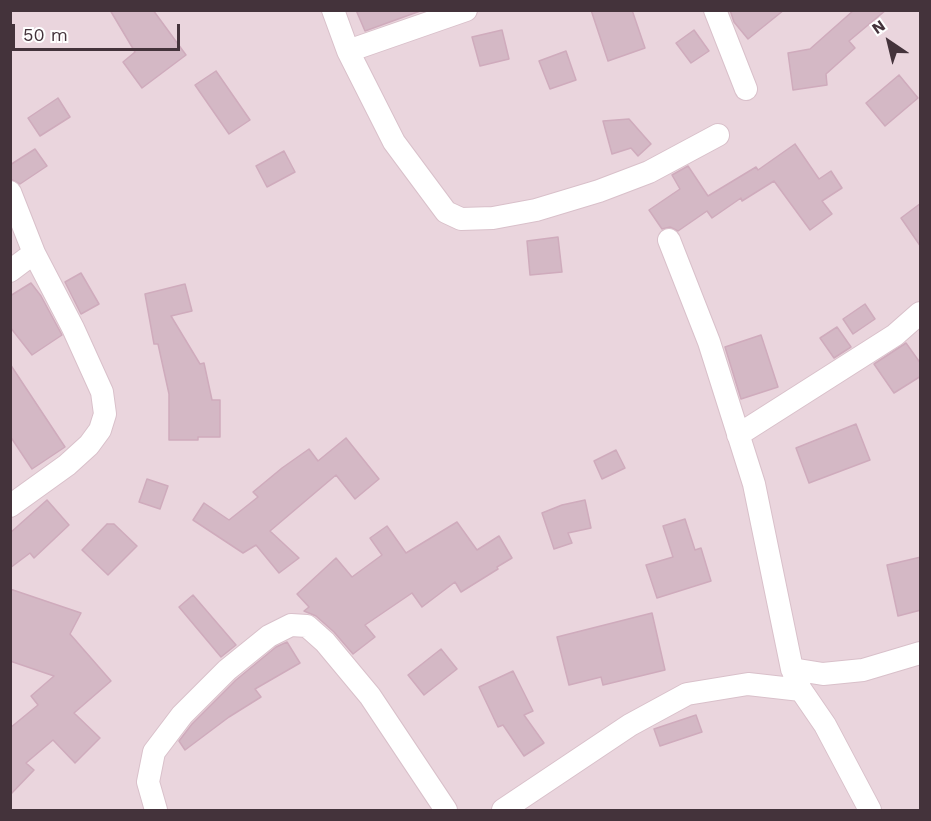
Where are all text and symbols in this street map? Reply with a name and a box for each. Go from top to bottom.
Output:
scale bar [15,12,183,50]
north arrow [859,12,919,72]
text: N [868,16,889,38]
text: 50 m [23,24,68,45]

